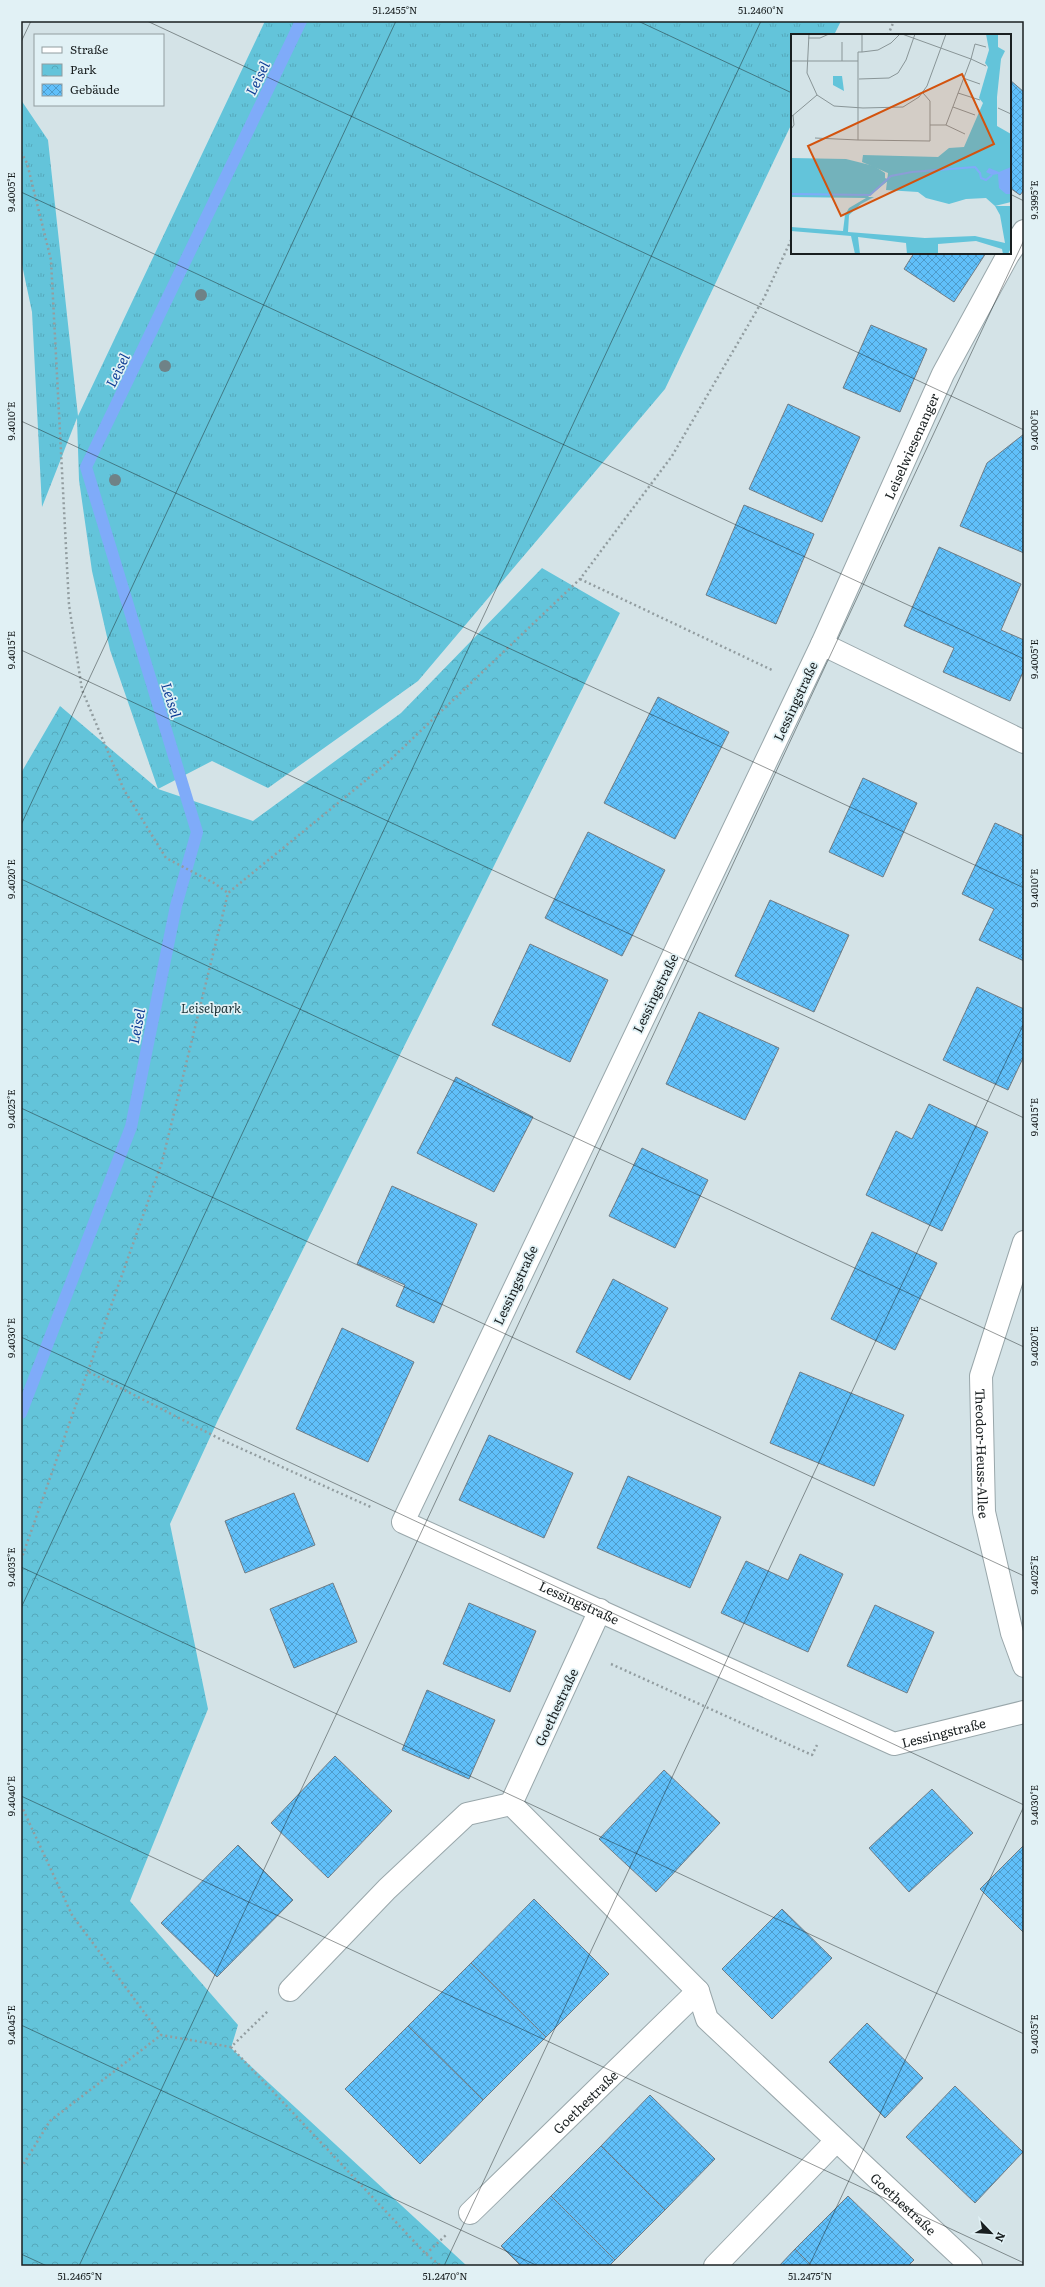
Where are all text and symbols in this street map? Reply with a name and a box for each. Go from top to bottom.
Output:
text: 51.2455°N [373,2,417,17]
text: 51.2460°N [738,2,784,17]
legend [34,34,164,106]
inset map [791,34,1011,254]
text: Straße [70,40,108,58]
water label: Leisel [240,58,274,98]
text: Park [70,60,97,78]
text: Gebäude [70,80,119,98]
text: 9.4005°E [3,172,18,212]
text: 9.3995°E [1026,180,1041,220]
water label: Leisel [100,350,134,390]
street label: Leiselwiesenanger [879,389,943,502]
text: 9.4010°E [3,402,18,440]
text: 9.4000°E [1026,410,1041,450]
text: 9.4015°E [3,631,18,669]
text: 9.4005°E [1026,639,1041,679]
street label: Lessingstraße [768,658,822,744]
water label: Leisel [157,680,187,720]
text: 9.4020°E [3,859,18,899]
text: 9.4010°E [1026,869,1041,907]
street label: Lessingstraße [628,950,682,1036]
park label: Leiselpark [181,998,242,1017]
water label: Leisel [123,1007,149,1045]
text: 9.4025°E [3,1089,18,1129]
text: 9.4015°E [1026,1098,1041,1136]
street label: Lessingstraße [488,1242,542,1328]
text: 9.4030°E [3,1318,18,1358]
text: 9.4020°E [1026,1326,1041,1366]
street label: Theodor-Heuss-Allee [972,1388,995,1520]
text: 9.4035°E [3,1547,18,1587]
text: 9.4025°E [1026,1555,1041,1595]
street label: Lessingstraße [536,1575,623,1628]
street label: Goethestraße [530,1665,582,1749]
street label: Lessingstraße [899,1712,988,1751]
text: 9.4040°E [3,1776,18,1816]
text: 9.4030°E [1026,1785,1041,1825]
text: 9.4045°E [3,2005,18,2045]
text: 9.4035°E [1026,2014,1041,2054]
street label: Goethestraße [548,2065,621,2137]
street label: Goethestraße [867,2168,941,2239]
north arrow [971,2213,1011,2253]
text: N [992,2230,1010,2245]
text: 51.2465°N [57,2268,103,2283]
text: 51.2470°N [422,2268,468,2283]
text: 51.2475°N [788,2268,832,2283]

